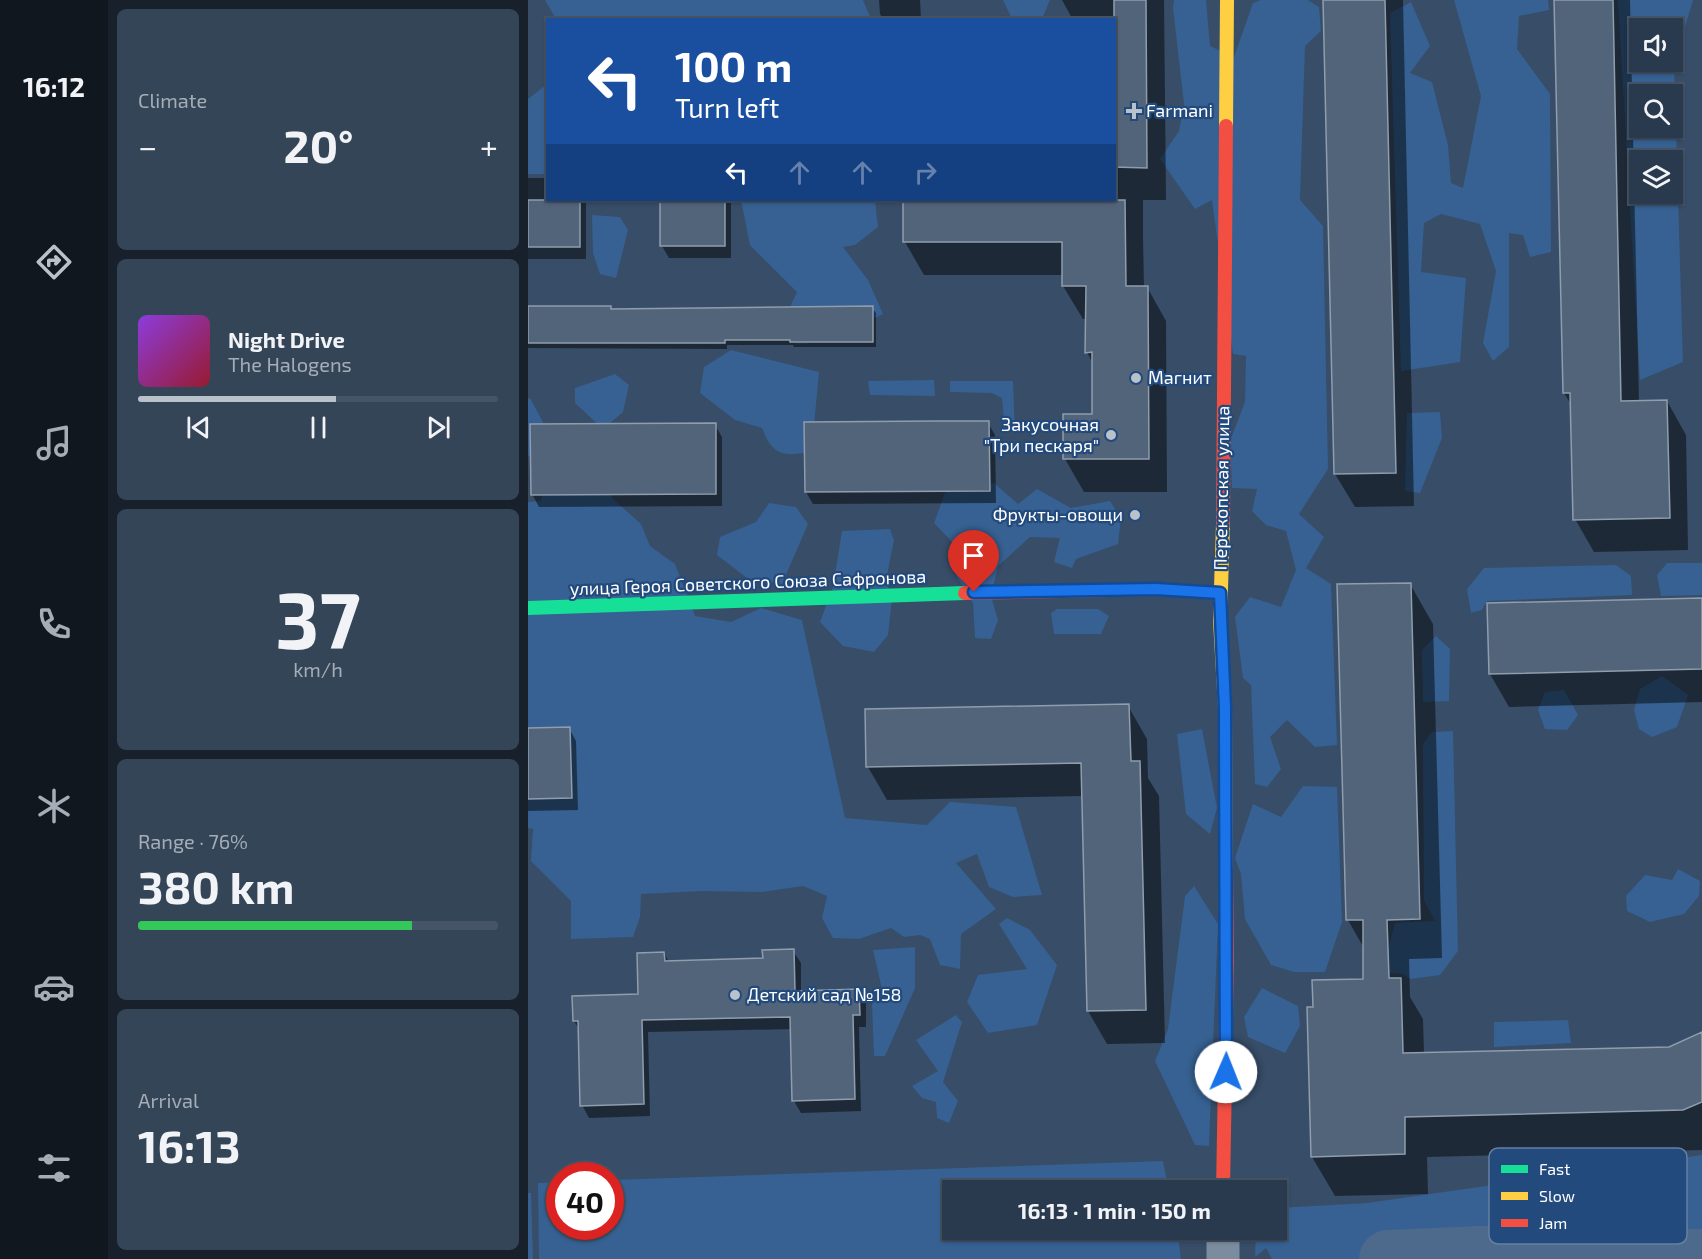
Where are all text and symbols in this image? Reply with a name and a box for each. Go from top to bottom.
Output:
map controls [1629,18,1683,204]
button: sound [1629,18,1683,72]
text: 100 m [675,40,792,90]
icon: left [576,42,654,120]
text: 16:12 [23,70,85,102]
button: search [1629,84,1683,138]
text: Climate [138,88,207,112]
text: Turn left [675,91,779,123]
place label: Farmani [1146,99,1213,121]
marker: Farmani [1127,104,1141,118]
text: 20° [284,118,354,172]
text: − [138,126,157,166]
text: + [480,126,498,166]
button: layers [1629,150,1683,204]
icon: left [720,156,753,189]
icon: ahead [783,156,816,189]
icon: ahead [846,156,879,189]
icon: right [909,156,942,189]
icon: directions [33,241,75,283]
text: Night Drive [228,326,345,352]
text: The Halogens [228,352,352,376]
place label: Магнит [1148,366,1212,388]
marker: Магнит [1129,371,1143,385]
street label: Перекопская улица [1209,405,1233,571]
icon: previous [182,411,215,444]
icon: pause [302,411,335,444]
icon: next [422,411,455,444]
place label: Закусочная "Три пескаря" [984,413,1099,456]
icon: music [33,422,75,464]
marker: Закусочная "Три пескаря" [1104,428,1118,442]
place label: Фрукты-овощи [993,503,1123,525]
marker: Фрукты-овощи [1128,508,1142,522]
pin [948,530,999,592]
icon: arrive [957,539,990,572]
street label: улица Героя Советского Союза Сафронова [569,565,927,599]
text: 37 [275,571,361,665]
icon: phone [33,603,75,645]
text: km/h [293,657,343,681]
icon: climate [33,785,75,827]
text: Range · 76% [138,829,248,853]
text: 380 km [138,859,294,913]
icon: car [33,966,75,1008]
place label: Детский сад №158 [747,983,902,1005]
marker: Детский сад №158 [728,988,742,1002]
position arrow [1194,1040,1258,1104]
text: Arrival [138,1088,199,1112]
text: 16:13 [138,1118,241,1172]
icon: filters [33,1147,75,1189]
legend [1489,1148,1687,1244]
text: Fast [1539,1159,1570,1178]
speed limit sign: 40 [546,1162,624,1240]
text: Slow [1539,1186,1575,1205]
text: 16:13 · 1 min · 150 m [1018,1197,1211,1223]
text: Jam [1539,1213,1567,1232]

